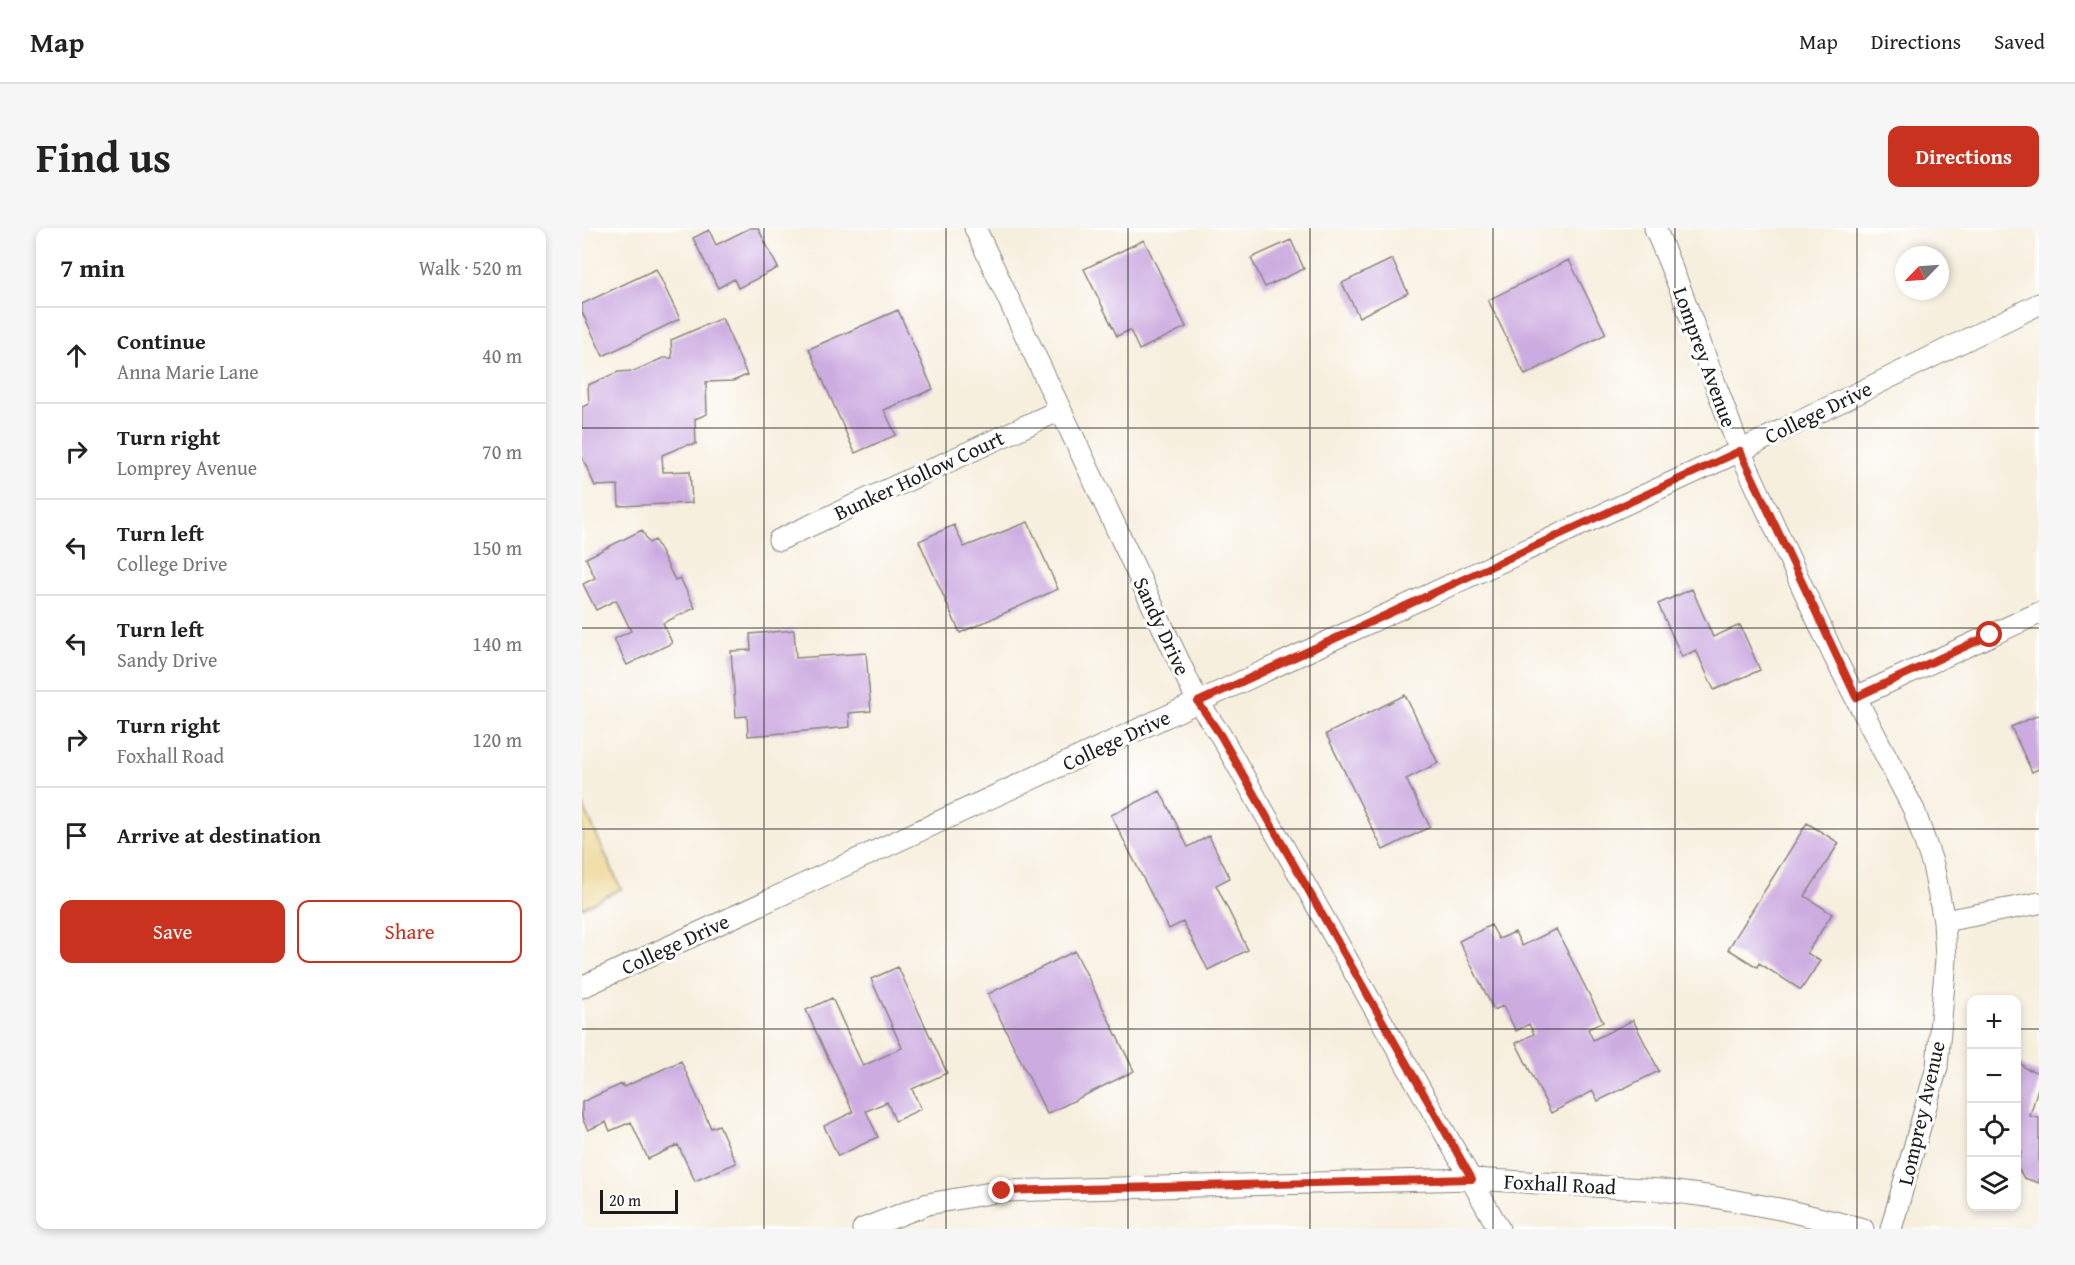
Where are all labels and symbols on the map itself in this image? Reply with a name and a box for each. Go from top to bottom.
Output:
north arrow [1895,246,1949,300]
street label: Lomprey Avenue [1665,283,1745,432]
street label: College Drive [1759,373,1877,451]
street label: Bunker Hollow Court [829,422,1010,528]
street label: Sandy Drive [1126,572,1198,680]
route start [1976,621,2002,647]
street label: College Drive [1057,701,1175,779]
street label: College Drive [616,905,734,983]
street label: Lomprey Avenue [1889,1038,1953,1188]
street label: Foxhall Road [1503,1166,1618,1202]
route end [988,1177,1014,1203]
scale bar [600,1187,678,1214]

